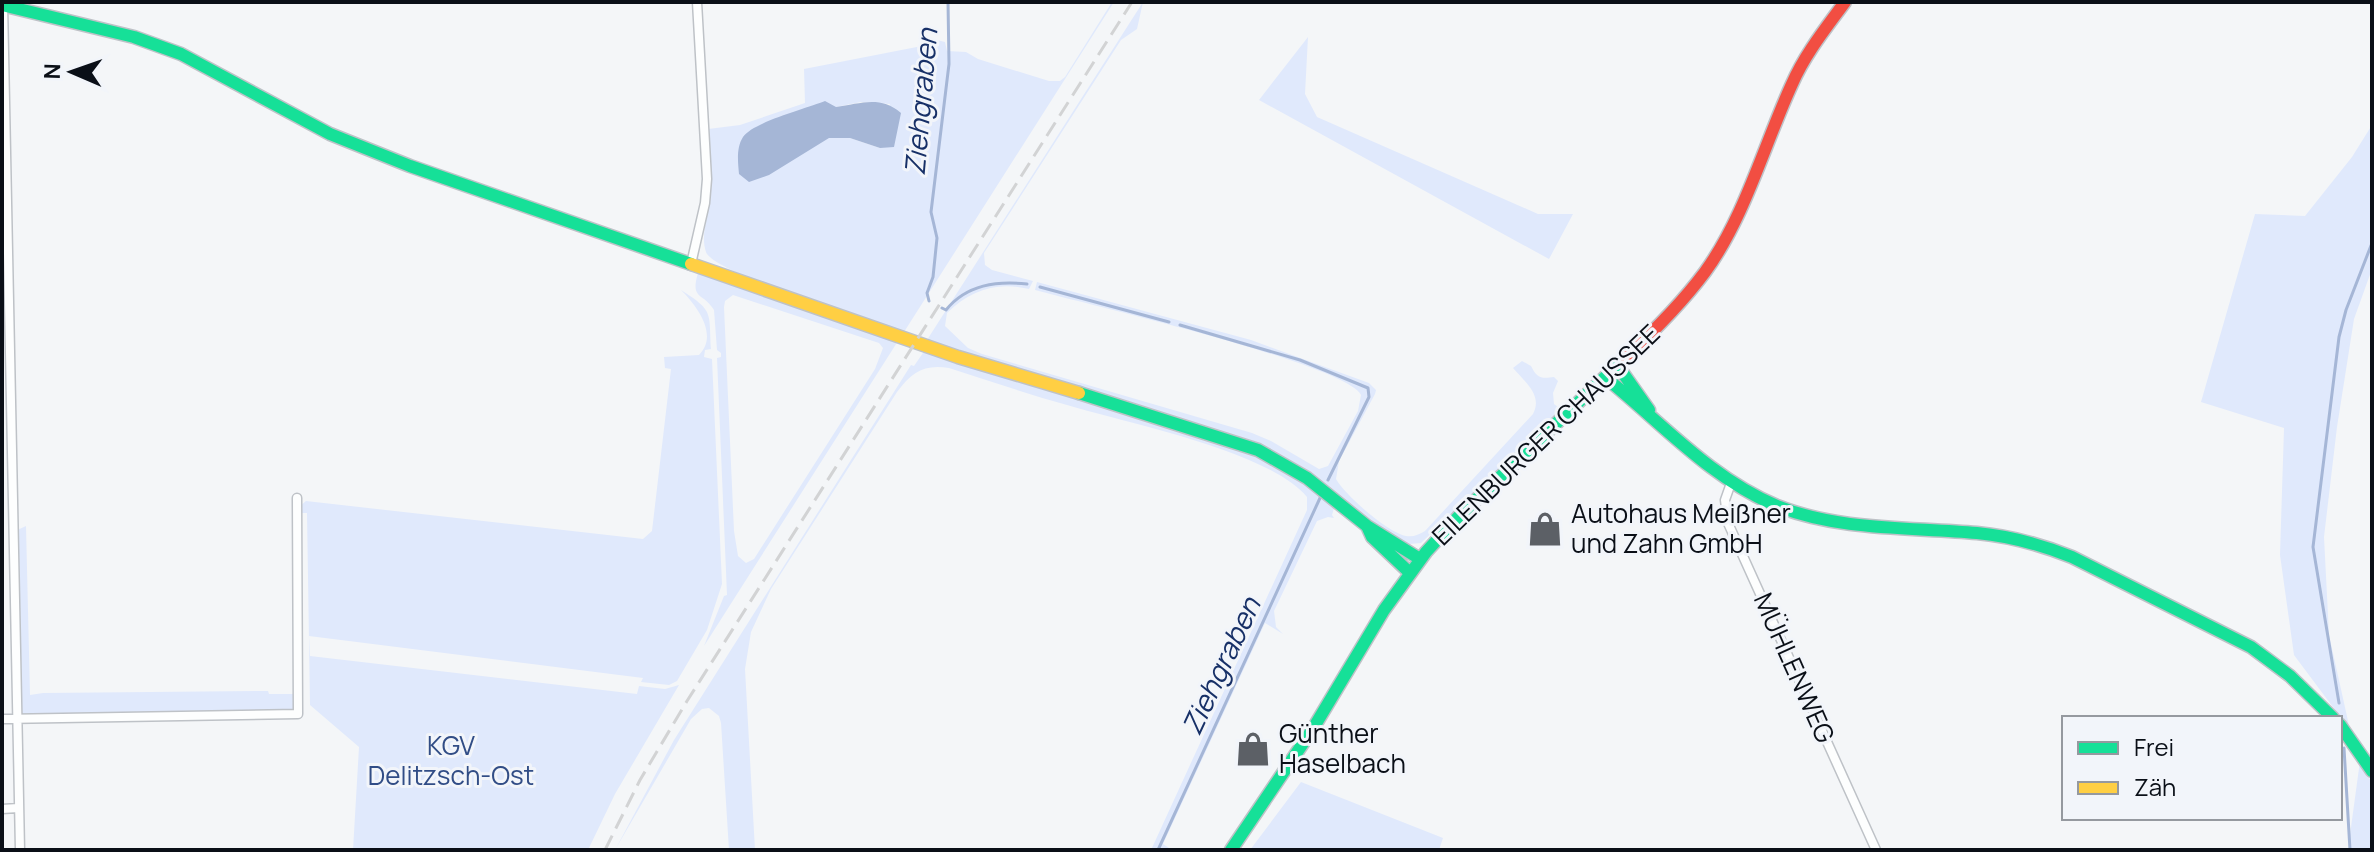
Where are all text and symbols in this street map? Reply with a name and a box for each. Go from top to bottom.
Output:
water label: Ziehgraben [895,25,945,177]
north arrow [32,32,112,112]
text: N [37,63,67,80]
street label: EILENBURGER CHAUSSEE [1423,316,1667,553]
place label: Autohaus Meißner und Zahn GmbH [1571,495,1791,561]
shop icon: Autohaus Meißner und Zahn GmbH [1526,510,1564,548]
street label: MÜHLENWEG [1746,587,1844,748]
water label: Ziehgraben [1172,589,1269,740]
place label: Günther Haselbach [1279,715,1406,781]
legend [2062,716,2342,820]
park label: KGV Delitzsch-Ost [368,727,534,793]
shop icon: Günther Haselbach [1234,730,1272,768]
text: Frei [2134,730,2174,763]
text: Zäh [2134,770,2176,803]

